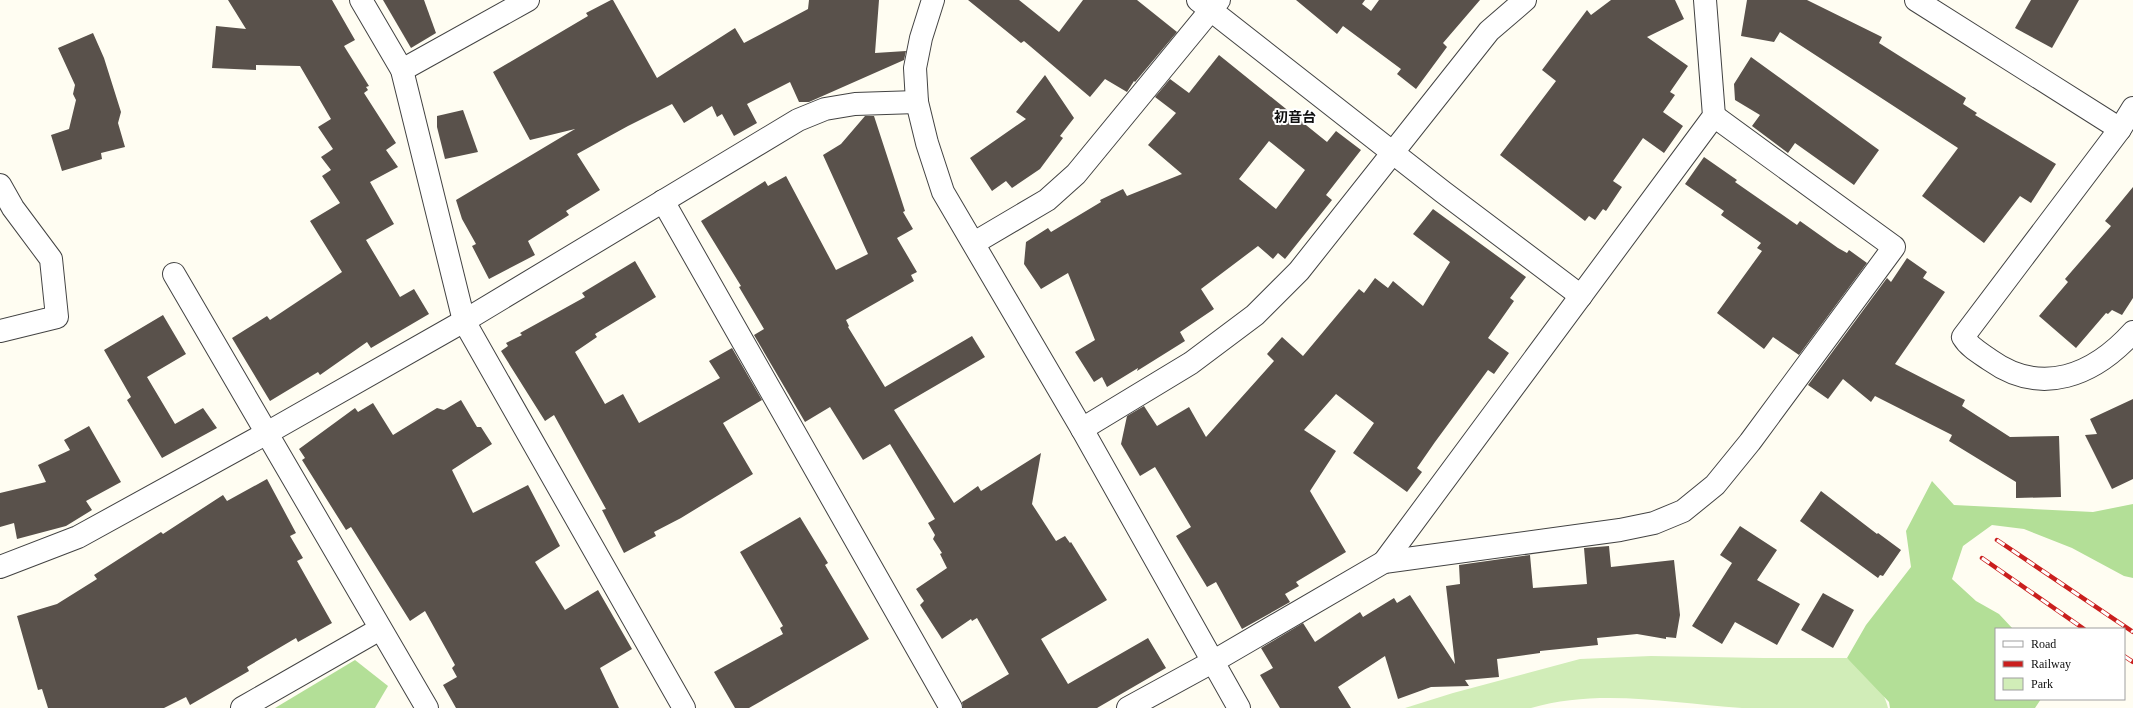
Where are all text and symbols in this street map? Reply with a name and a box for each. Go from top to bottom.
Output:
district label: 初音台 [1274,110,1316,125]
legend [1995,628,2125,700]
text: Road [2031,637,2056,651]
text: Railway [2031,657,2071,671]
text: Park [2031,677,2053,691]

